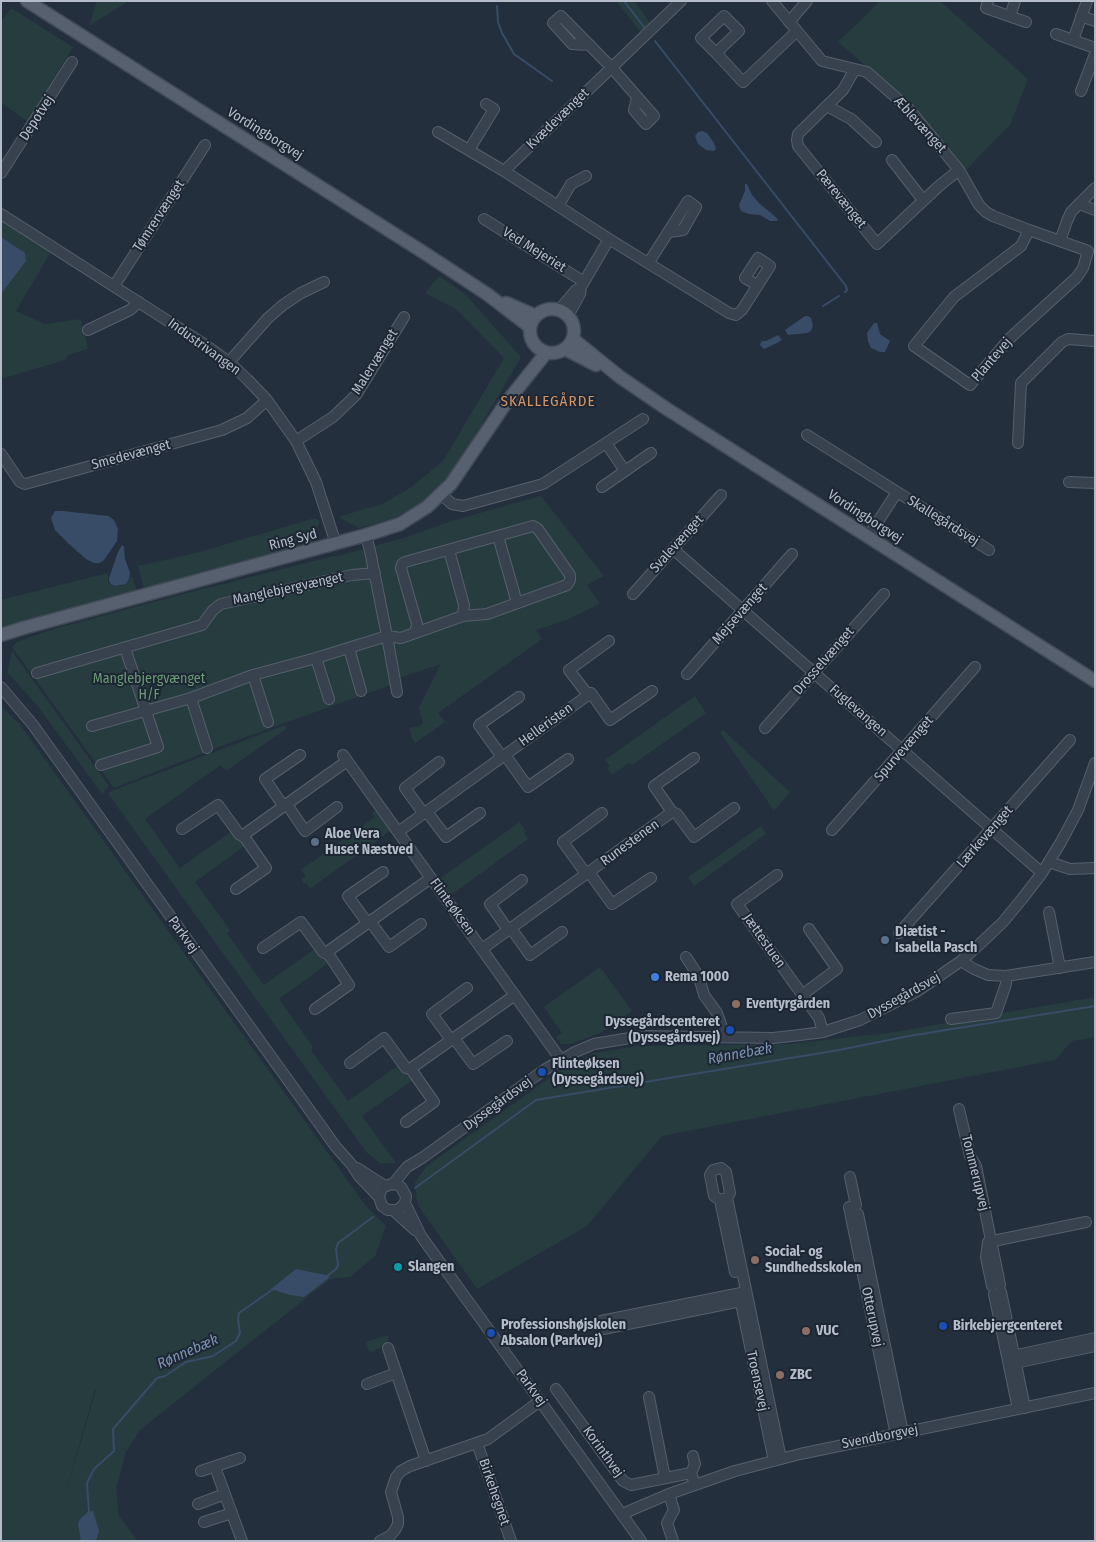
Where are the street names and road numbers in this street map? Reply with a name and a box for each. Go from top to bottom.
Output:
street label: Kvædevænget [523,85,593,153]
street label: Depotvej [16,92,58,144]
street label: Æblevænget [890,93,950,157]
street label: Vordingborgvej [224,104,306,164]
street label: Pærevænget [812,166,870,232]
street label: Tømrervænget [130,177,188,255]
street label: Ved Mejeriet [499,224,569,276]
street label: Industrivangen [164,315,244,379]
street label: Malervænget [348,326,402,398]
street label: Plantevej [968,335,1016,385]
street label: Smedevænget [90,436,172,474]
street label: Vordingborgvej [824,486,906,548]
street label: Skallegårdsvej [904,492,982,550]
street label: Svalevænget [647,512,707,576]
street label: Ring Syd [267,526,319,554]
street label: Manglebjergvænget [231,569,345,609]
street label: Mejsevænget [709,580,771,648]
street label: Drosselvænget [790,624,858,698]
street label: Fuglevangen [826,681,890,741]
street label: Helleristen [516,700,576,750]
street label: Spurvevænget [871,713,937,785]
street label: Lærkevænget [953,802,1017,872]
street label: Runestenen [597,816,663,870]
street label: Flinteøksen [426,875,478,939]
street label: Jættestuen [739,911,789,971]
street label: Parkvej [164,913,202,957]
street label: Dyssegårdsvej [865,969,943,1023]
street label: Dyssegårdsvej [460,1074,536,1134]
street label: Tommerupvej [957,1133,993,1213]
street label: Otterupvej [857,1285,887,1349]
street label: Troensevej [742,1349,772,1413]
street label: Parkvej [512,1366,550,1410]
street label: Svendborgvej [840,1421,920,1453]
street label: Korinthvej [579,1423,627,1481]
street label: Birkehegnet [475,1457,513,1527]

